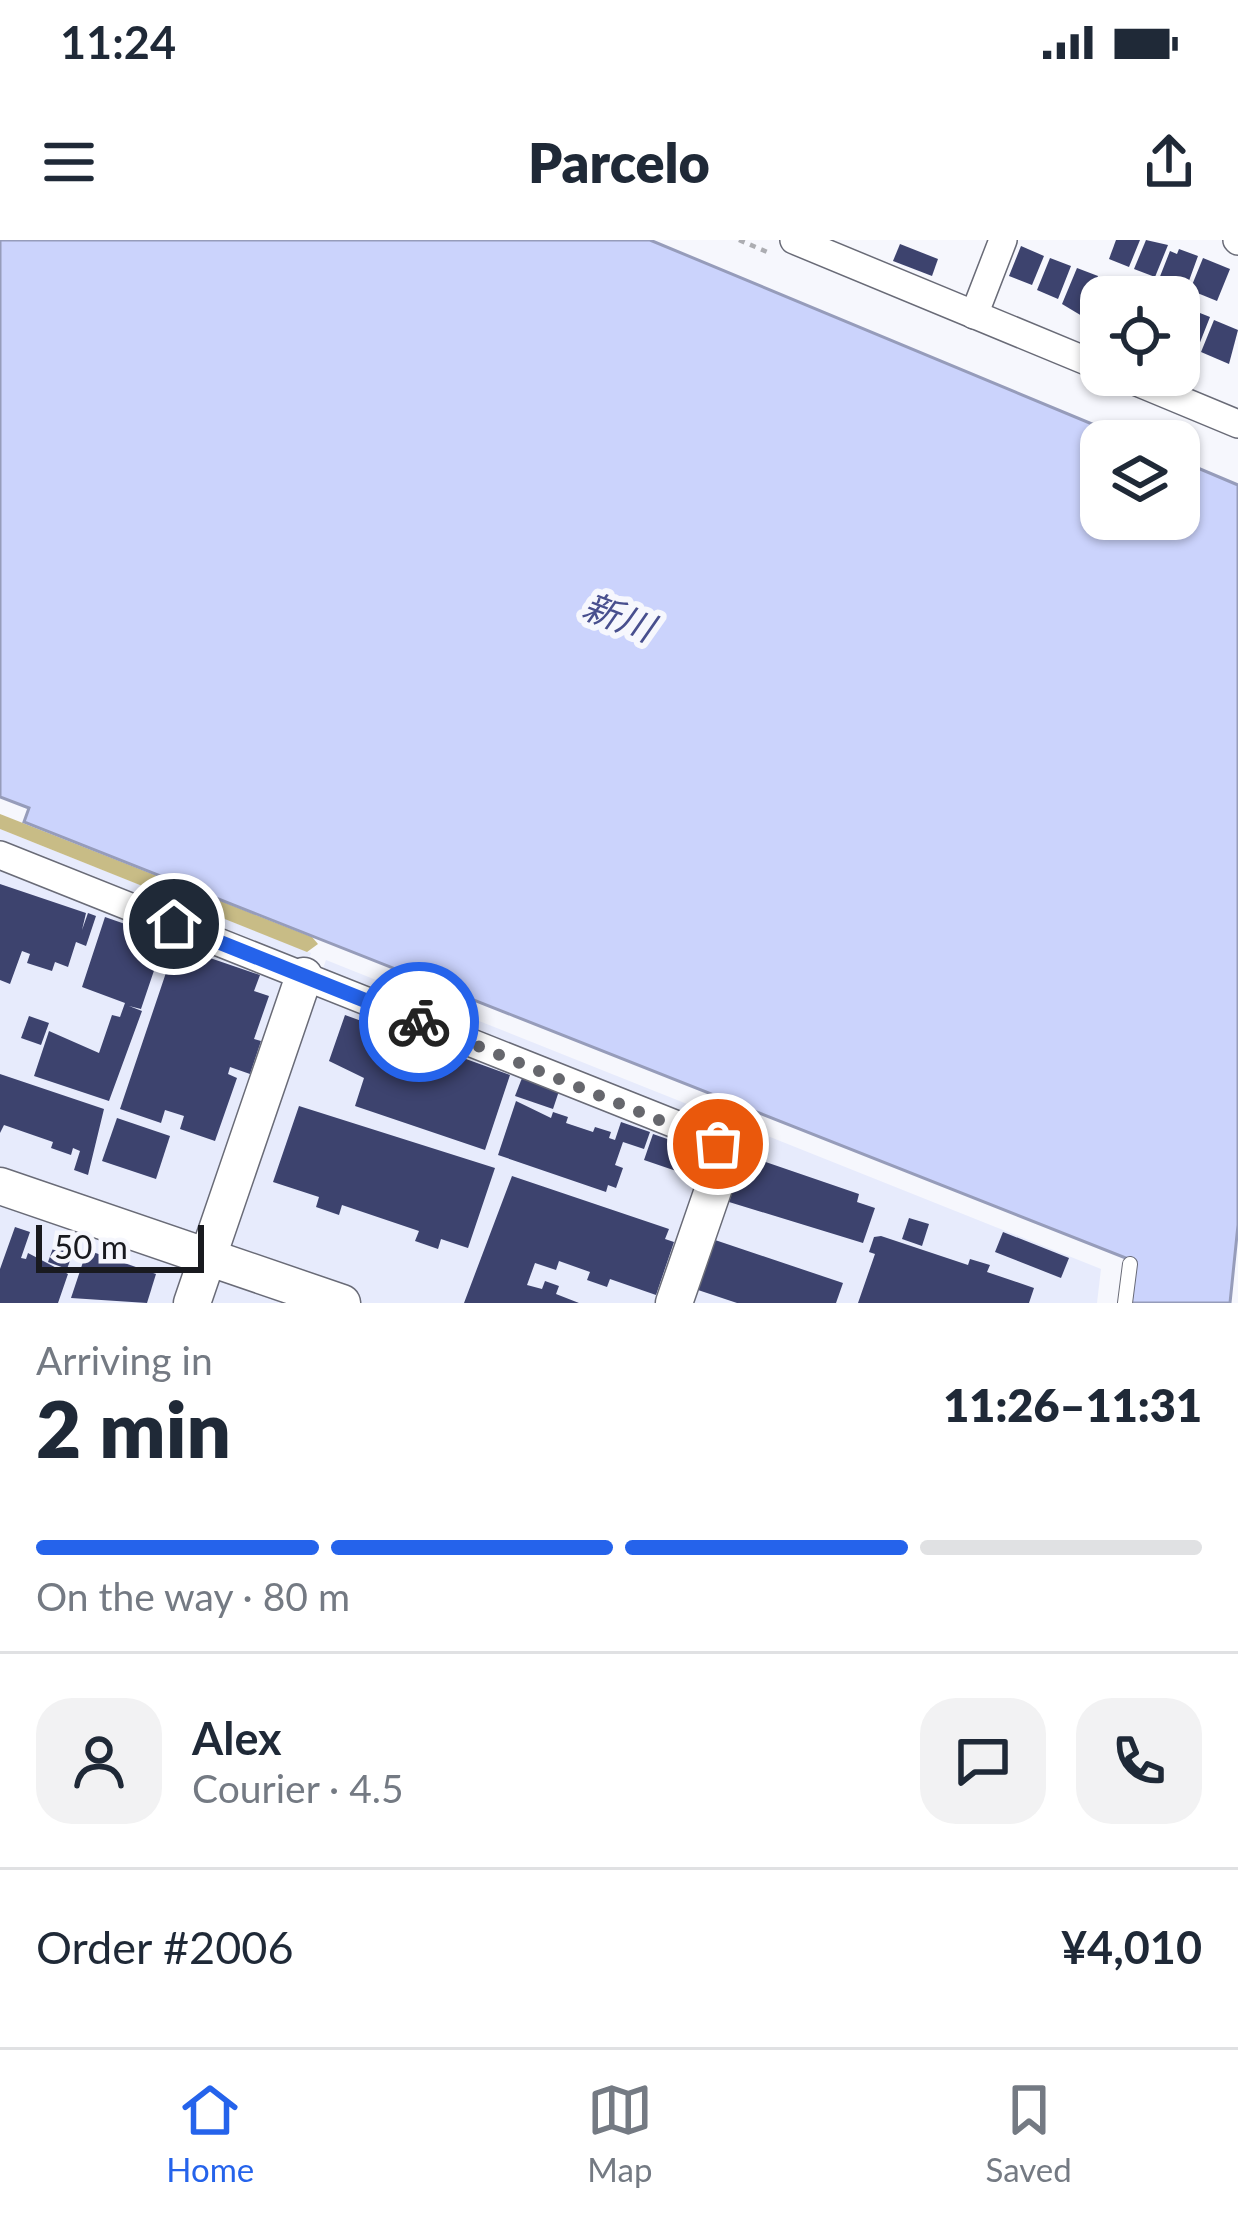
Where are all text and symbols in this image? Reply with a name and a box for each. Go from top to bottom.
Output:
text: 11:24 [60,15,176,69]
icon: menu [36,129,102,195]
icon: share [1136,129,1202,195]
text: Parcelo [528,130,710,195]
map controls [1080,276,1200,540]
button: locate [1080,276,1200,396]
button: layers [1080,420,1200,540]
water label: 新川 [577,583,664,651]
pin [123,873,225,975]
icon: home [141,891,207,957]
courier [359,962,479,1082]
icon: bike [386,989,452,1055]
pin [667,1093,769,1195]
icon: bag [685,1111,751,1177]
scale bar [36,1219,204,1272]
text: 50 m [54,1226,128,1266]
text: Arriving in [36,1337,213,1383]
text: 11:26–11:31 [943,1378,1202,1432]
text: 2 min [36,1381,231,1475]
text: On the way · 80 m [36,1573,350,1619]
button: person [36,1698,162,1824]
button: chat [920,1698,1046,1824]
button: phone [1076,1698,1202,1824]
text: Alex [192,1711,282,1765]
text: Courier · 4.5 [192,1765,404,1811]
text: Order #2006 [36,1920,294,1974]
text: ¥4,010 [1061,1920,1202,1974]
tab: Home [166,2077,254,2189]
tab: Map [587,2077,653,2189]
tab: Saved [985,2077,1072,2189]

